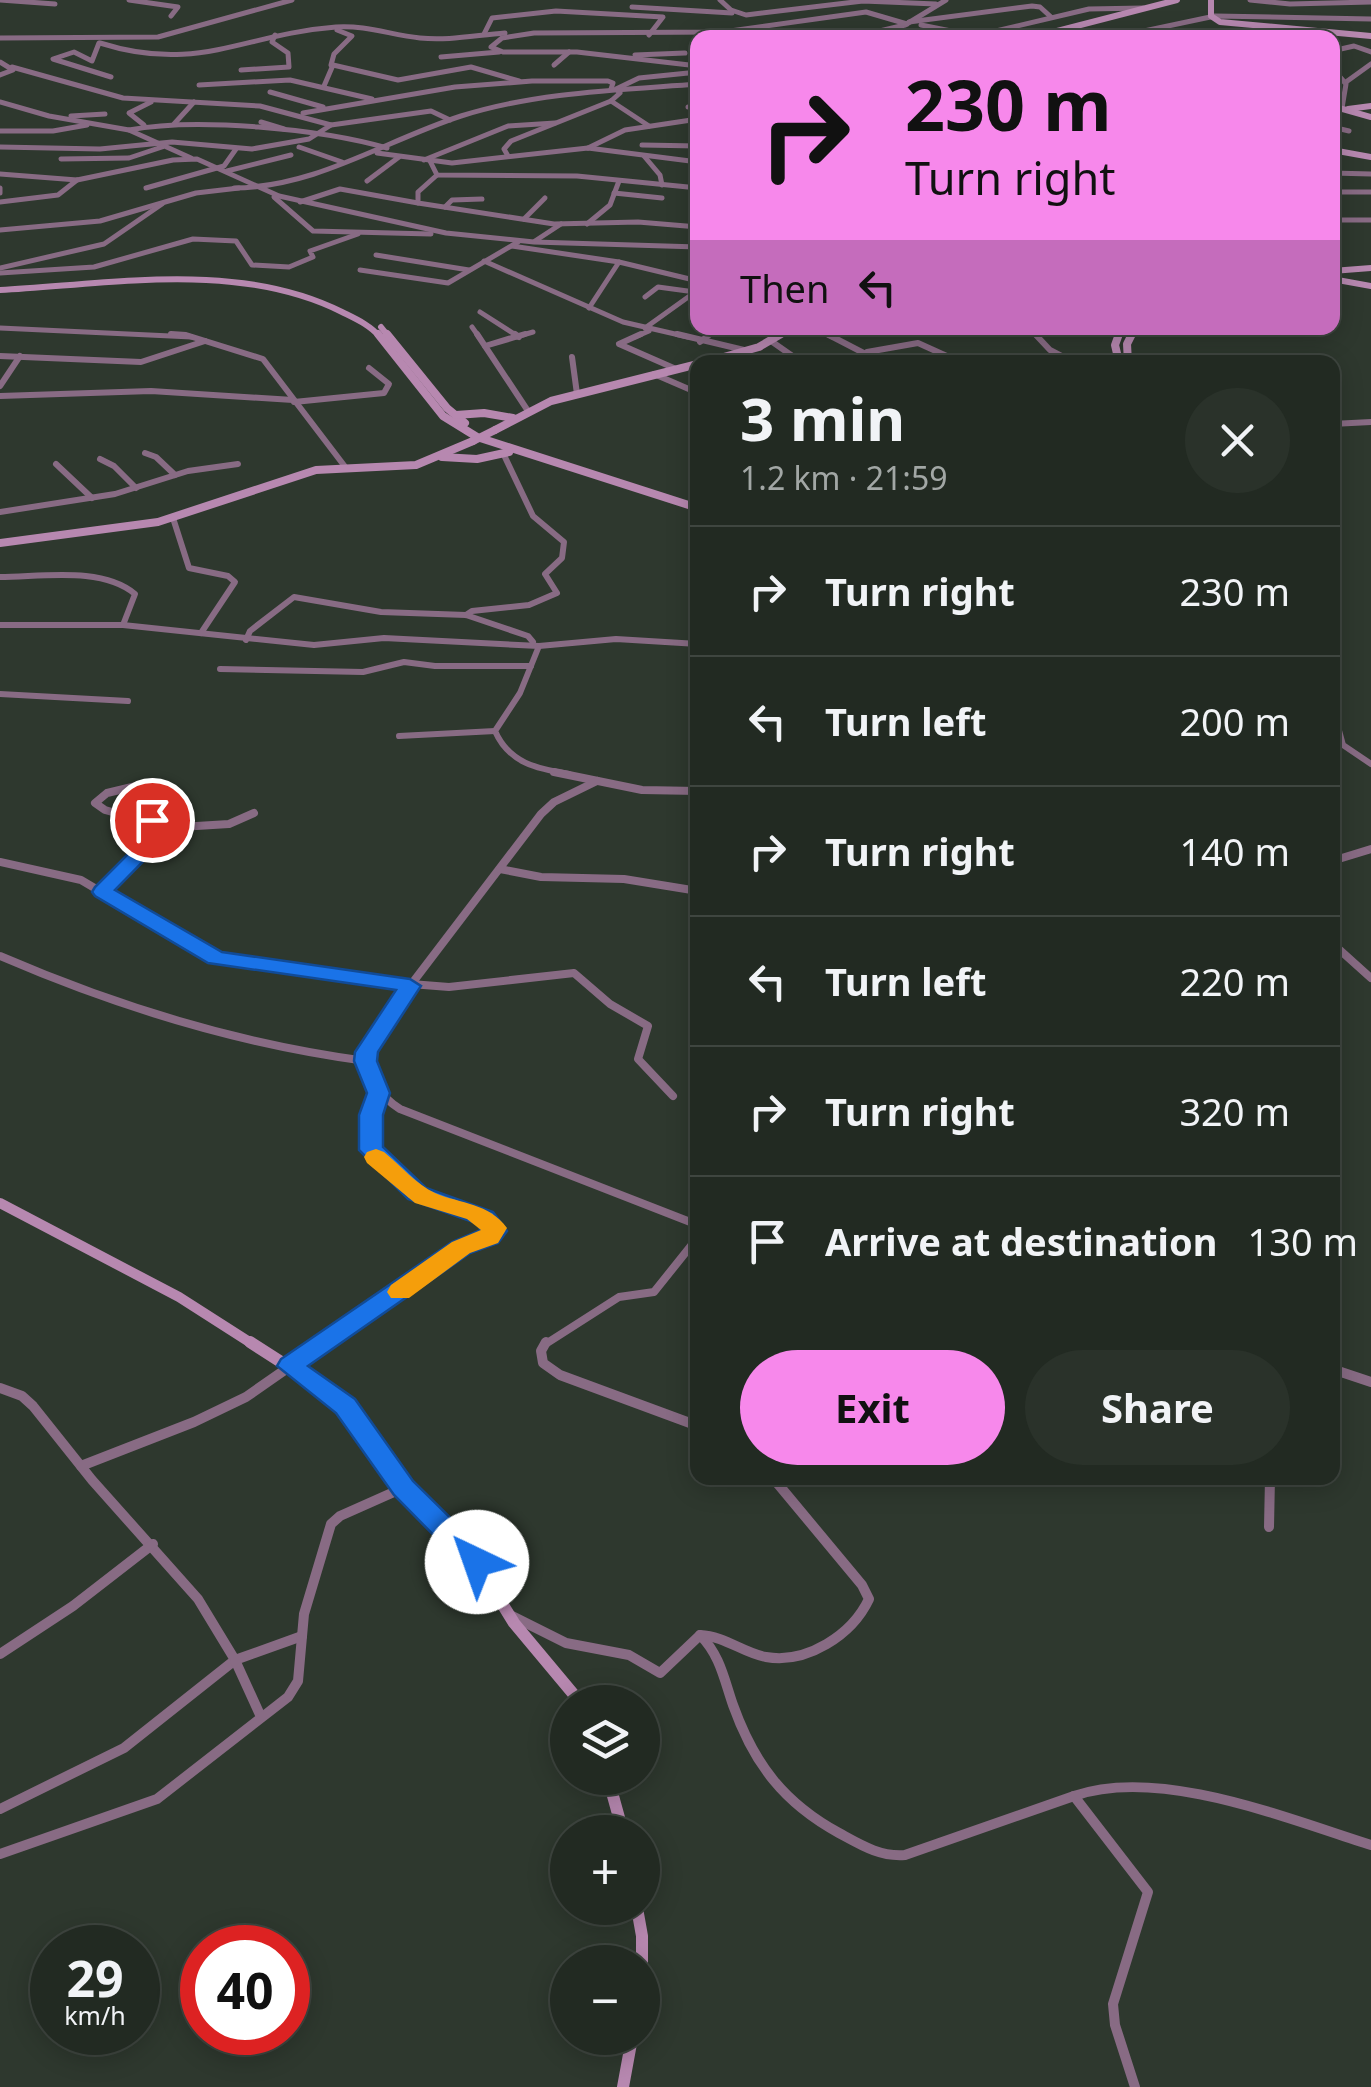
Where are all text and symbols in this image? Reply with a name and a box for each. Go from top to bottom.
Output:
text: 230 m [905,56,1112,152]
icon: right [740,70,870,200]
text: Turn right [905,147,1116,208]
icon: left [850,260,905,315]
text: Then [740,262,830,314]
text: 3 min [740,377,905,459]
button: close [1185,388,1290,493]
text: 1.2 km · 21:59 [740,456,948,499]
icon: right [740,564,795,619]
text: Turn right [825,565,1015,617]
text: 230 m [1179,565,1290,617]
icon: left [740,694,795,749]
text: Turn left [825,695,987,747]
text: 200 m [1179,695,1290,747]
pin [110,778,195,863]
icon: arrive [125,793,180,848]
icon: right [740,824,795,879]
text: Turn right [825,825,1015,877]
text: 140 m [1179,825,1290,877]
icon: left [740,954,795,1009]
text: Turn left [825,955,987,1007]
text: 220 m [1179,955,1290,1007]
icon: right [740,1084,795,1139]
text: Turn right [825,1085,1015,1137]
text: 320 m [1179,1085,1290,1137]
icon: arrive [740,1214,795,1269]
text: Arrive at destination [825,1215,1217,1267]
text: 130 m [1247,1215,1358,1267]
button: Exit [740,1350,1005,1465]
button: Share [1025,1350,1290,1465]
position arrow [425,1510,529,1614]
map controls [550,1685,660,2055]
button: layers [550,1685,660,1795]
button: + [550,1815,660,1925]
speed limit sign: 40 [180,1925,310,2055]
text: 29 [66,1944,124,2012]
button: − [550,1945,660,2055]
text: km/h [64,1998,126,2032]

